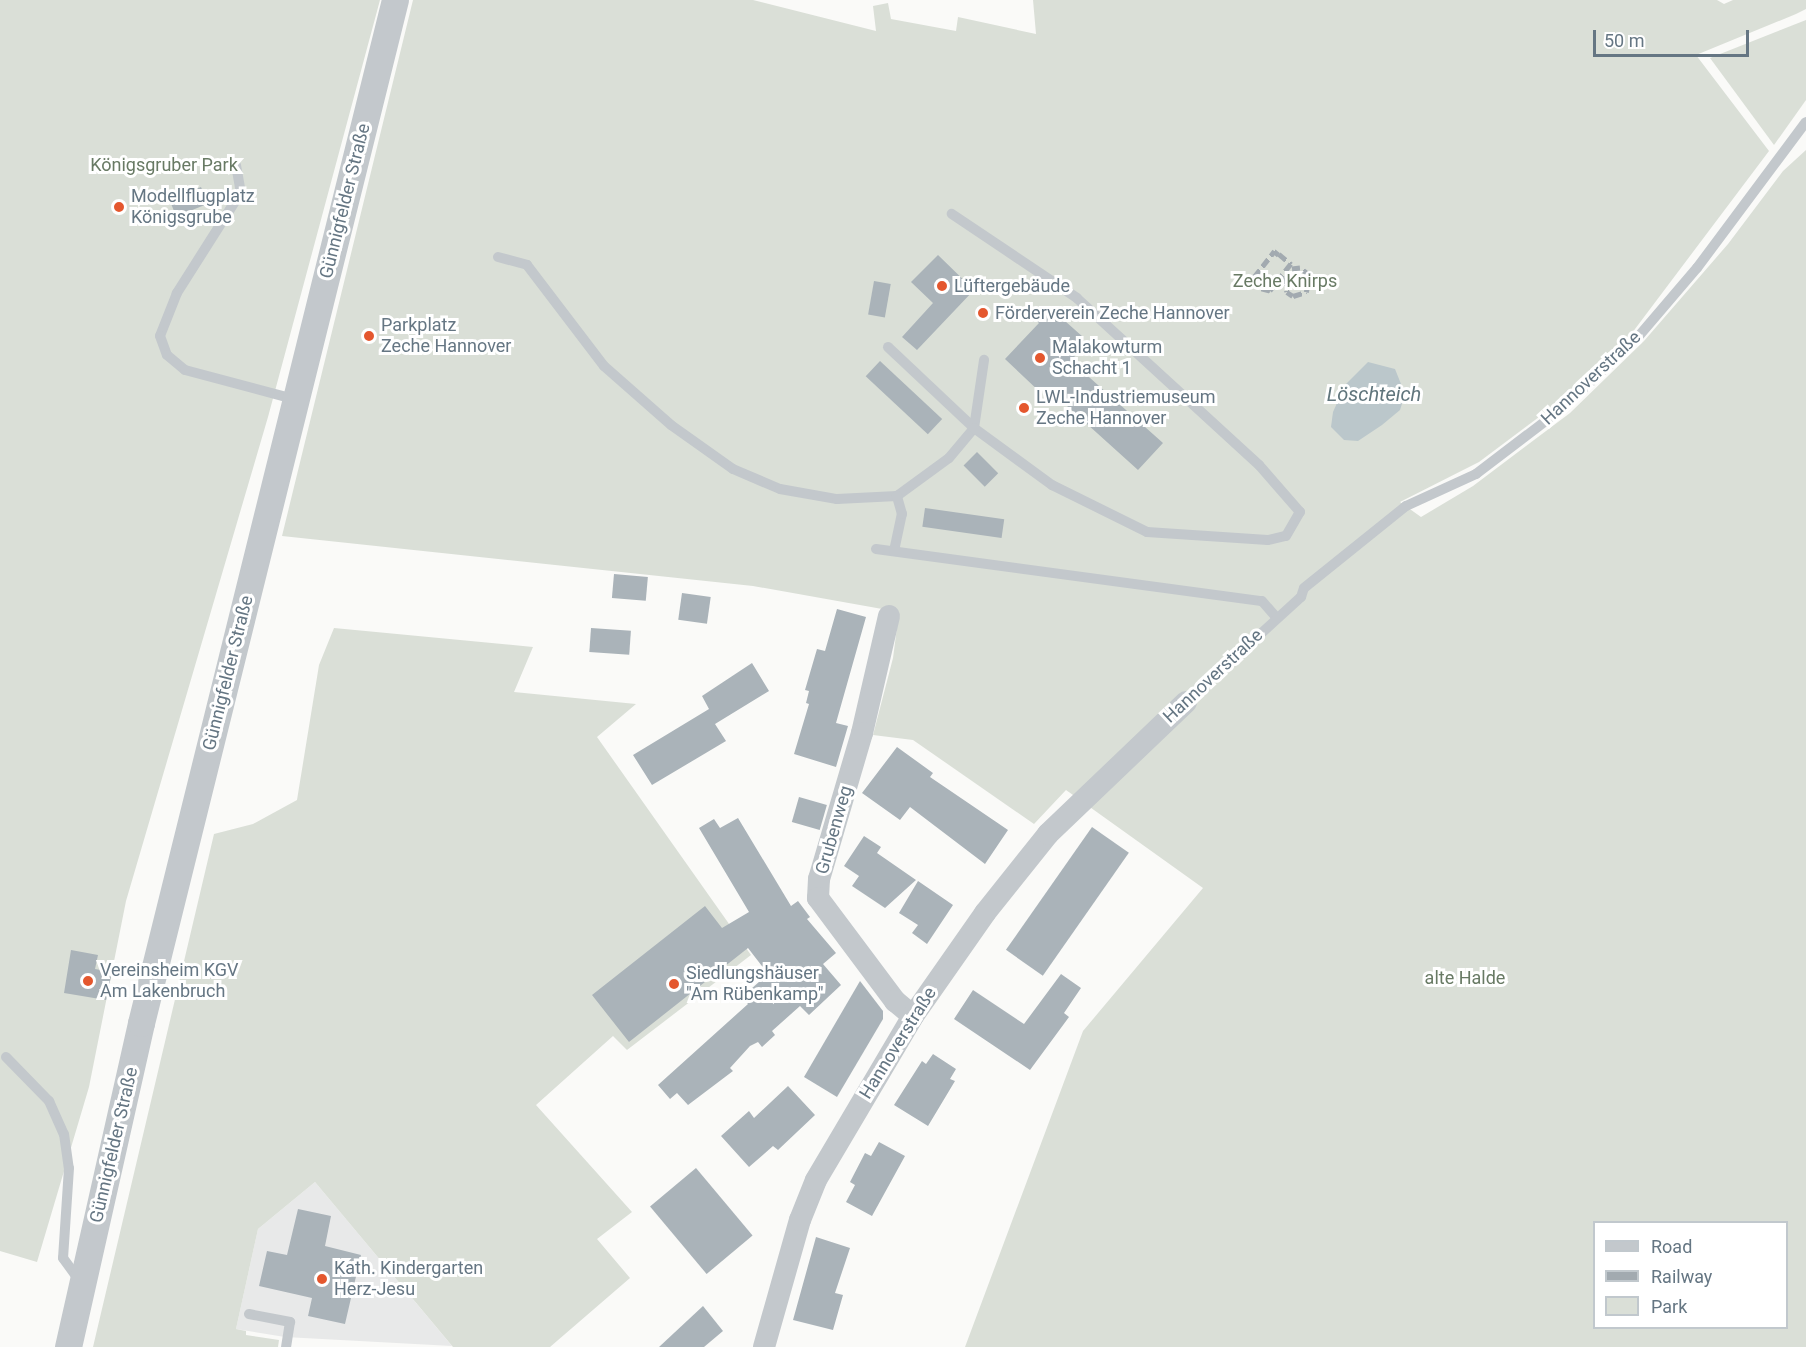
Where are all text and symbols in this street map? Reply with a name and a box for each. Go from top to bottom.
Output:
scale bar [1596,18,1752,56]
text: 50 m [1604,30,1644,51]
street label: Günnigfelder Straße [315,121,375,281]
park label: Königsgruber Park [90,154,238,176]
place label: Modellflugplatz Königsgrube [131,186,255,228]
marker: Modellflugplatz Königsgrube [112,200,126,214]
park label: Zeche Knirps [1233,270,1337,292]
place label: Lüftergebäude [954,275,1070,297]
marker: Lüftergebäude [935,279,949,293]
place label: Förderverein Zeche Hannover [995,302,1230,324]
marker: Förderverein Zeche Hannover [976,306,990,320]
place label: Parkplatz Zeche Hannover [381,315,511,358]
street label: Hannoverstraße [1537,327,1645,429]
marker: Parkplatz Zeche Hannover [362,329,376,343]
place label: Malakowturm Schacht 1 [1052,337,1162,380]
marker: Malakowturm Schacht 1 [1033,351,1047,365]
water label: Löschteich [1327,382,1421,406]
place label: LWL-Industriemuseum Zeche Hannover [1036,387,1215,430]
marker: LWL-Industriemuseum Zeche Hannover [1017,401,1031,415]
street label: Günnigfelder Straße [198,593,258,753]
street label: Hannoverstraße [1159,625,1267,727]
street label: Grubenweg [811,783,857,877]
place label: Vereinsheim KGV Am Lakenbruch [100,960,239,1002]
place label: Siedlungshäuser "Am Rübenkamp" [686,963,824,1006]
park label: alte Halde [1425,967,1505,989]
marker: Vereinsheim KGV Am Lakenbruch [81,974,95,988]
marker: Siedlungshäuser "Am Rübenkamp" [667,977,681,991]
street label: Hannoverstraße [855,983,941,1103]
street label: Günnigfelder Straße [86,1065,142,1225]
legend [1593,1221,1788,1329]
text: Road [1651,1236,1692,1257]
place label: Kath. Kindergarten Herz-Jesu [334,1258,483,1300]
text: Railway [1651,1266,1712,1287]
marker: Kath. Kindergarten Herz-Jesu [315,1272,329,1286]
text: Park [1651,1296,1687,1317]

